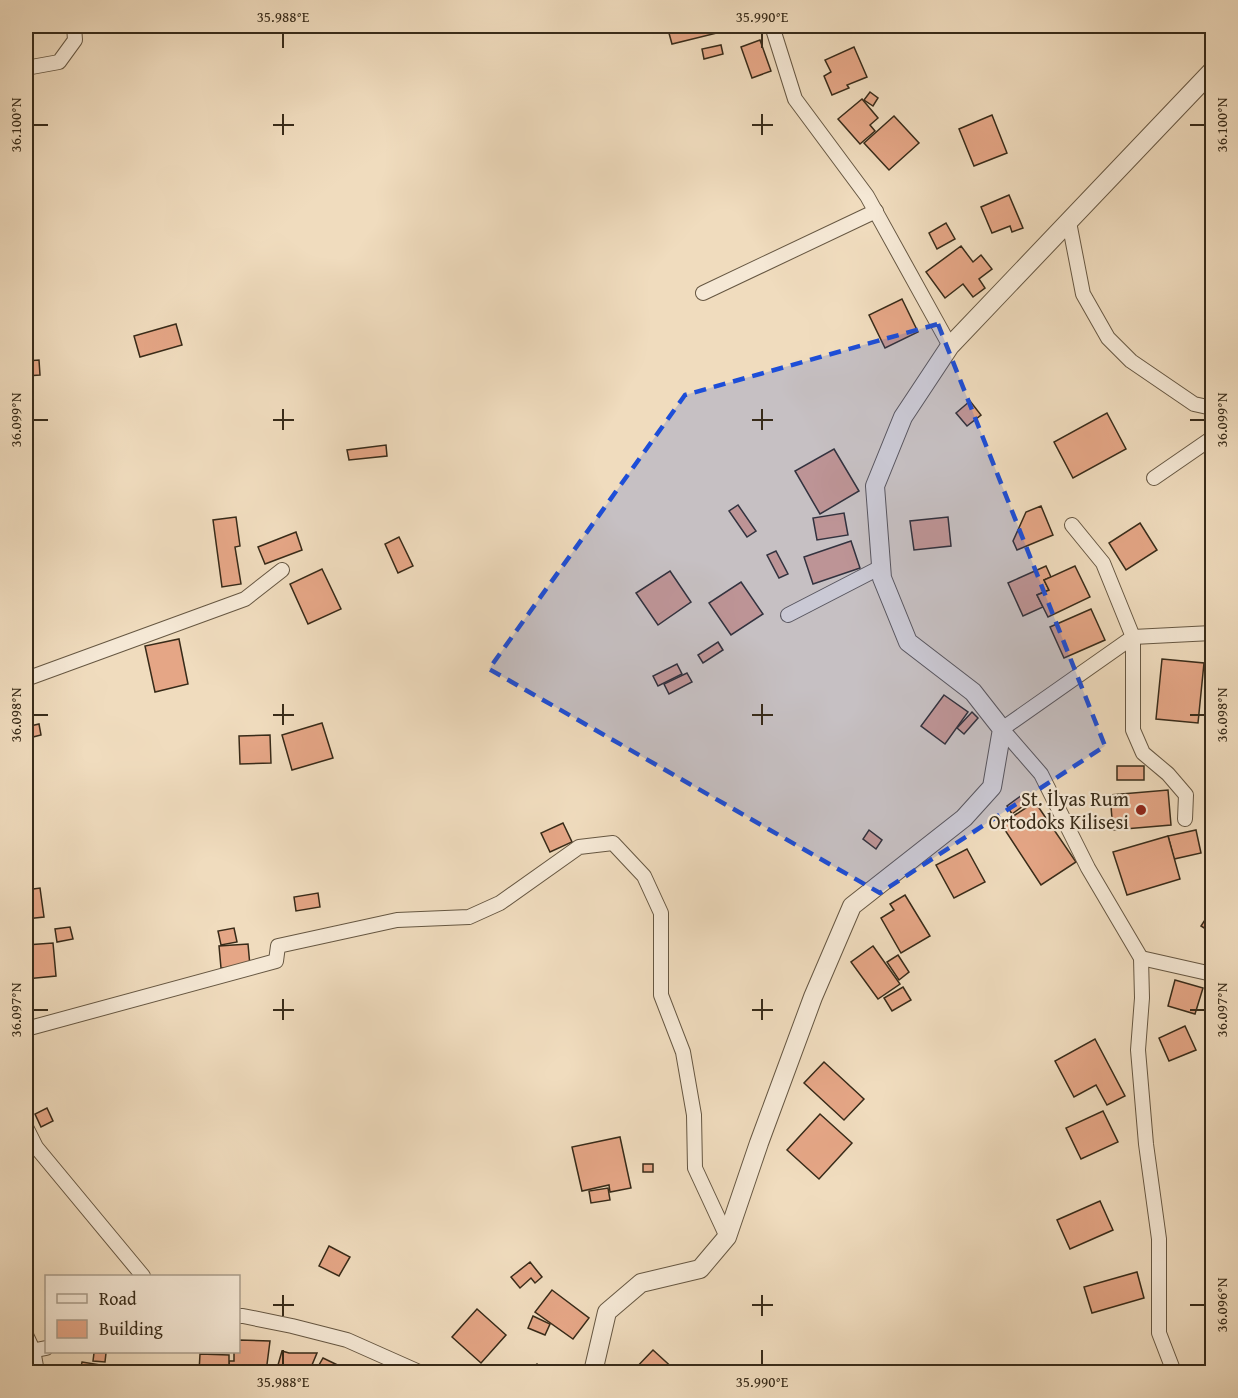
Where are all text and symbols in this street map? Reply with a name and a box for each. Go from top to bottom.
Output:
text: 35.988°E [257,6,310,27]
text: 35.990°E [736,6,789,27]
text: 36.100°N [5,97,26,152]
text: 36.100°N [1211,97,1232,152]
text: 36.099°N [5,392,26,447]
text: 36.099°N [1211,392,1232,447]
text: 36.098°N [5,687,26,742]
text: 36.098°N [1211,687,1232,742]
place label: St. İlyas Rum Ortodoks Kilisesi [988,784,1130,836]
marker: St. İlyas Rum Ortodoks Kilisesi [1134,803,1148,817]
text: 36.097°N [5,982,26,1037]
text: 36.097°N [1211,982,1232,1037]
legend [45,1275,240,1353]
text: 36.096°N [1211,1277,1232,1332]
text: Road [99,1285,137,1312]
text: Building [99,1315,163,1342]
text: 35.988°E [257,1371,310,1392]
text: 35.990°E [736,1371,789,1392]

